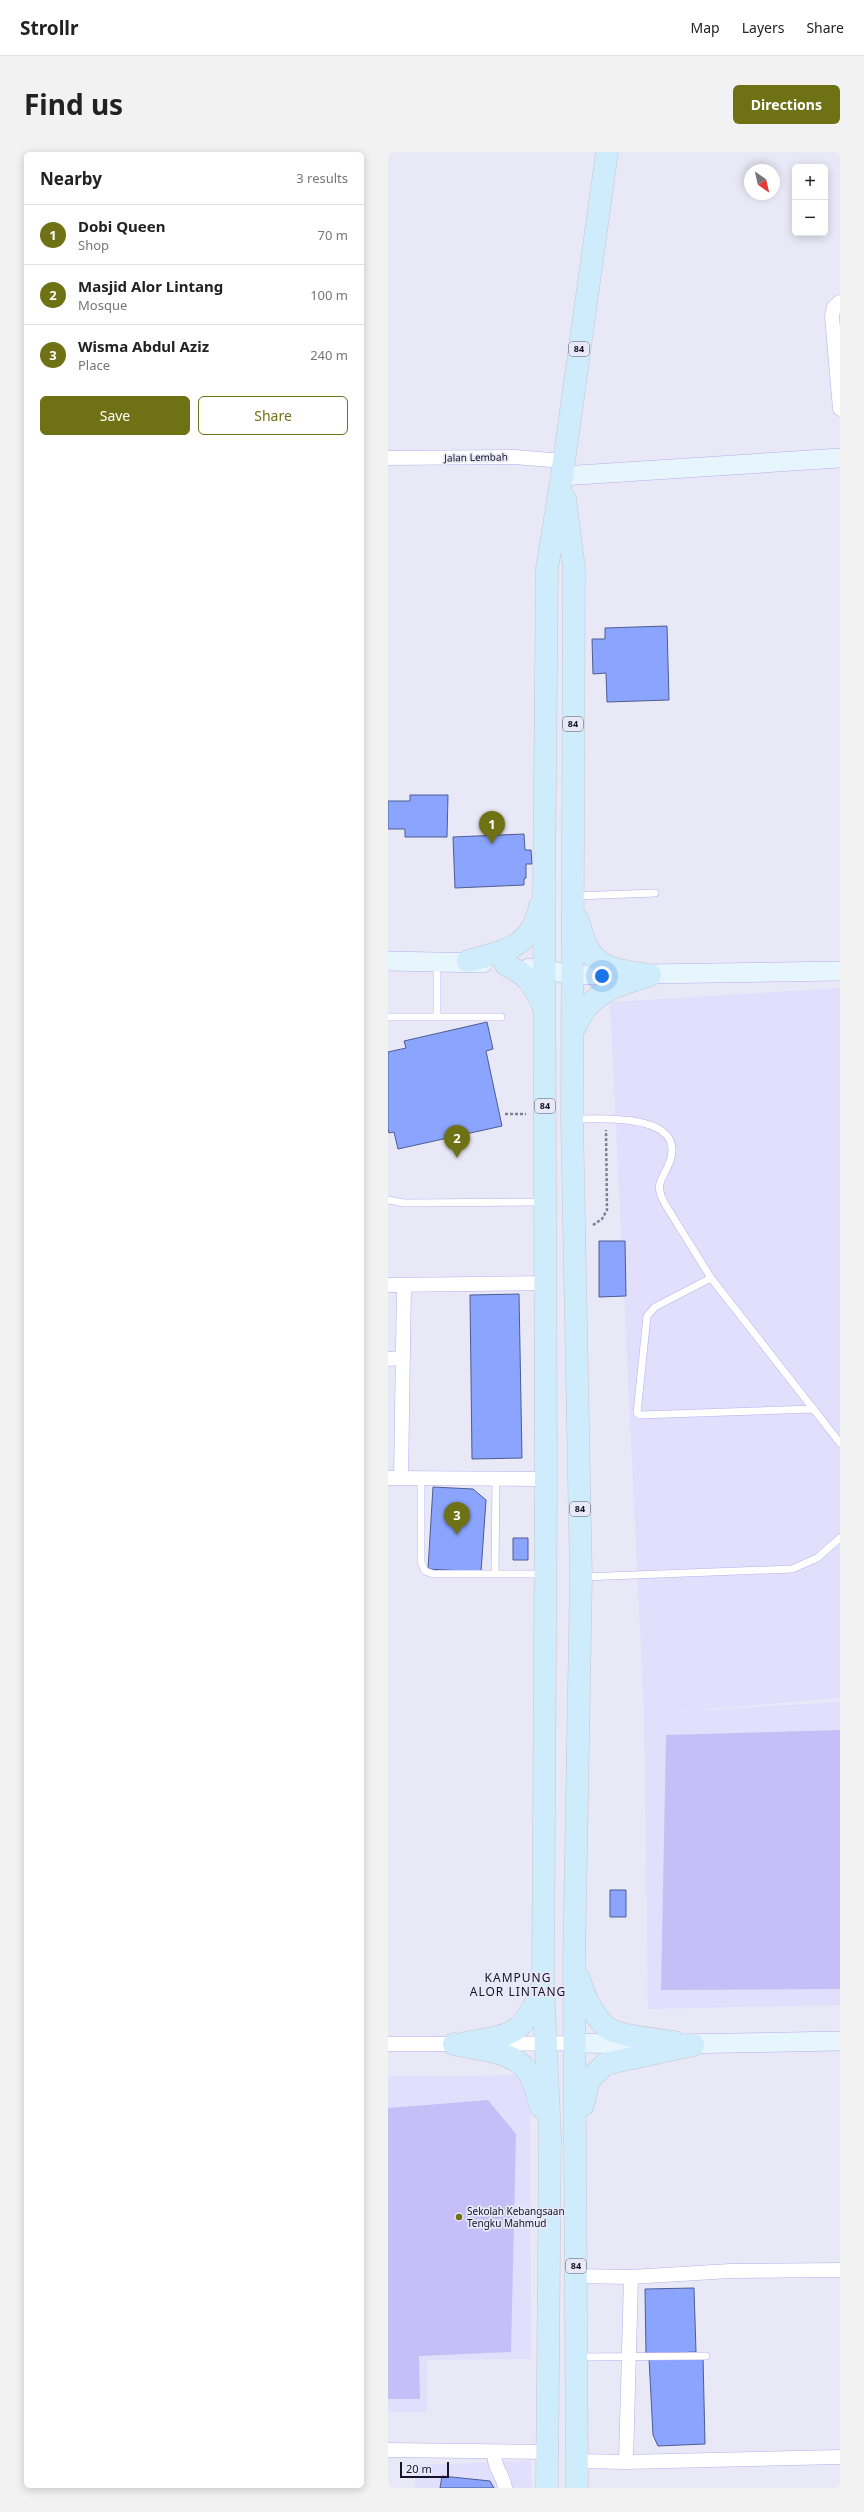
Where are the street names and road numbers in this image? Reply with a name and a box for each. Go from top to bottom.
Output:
road number: 84 [569,342,589,356]
street label: Jalan Lembah [443,449,508,465]
road number: 84 [563,717,583,731]
road number: 84 [535,1099,555,1113]
road number: 84 [570,1502,590,1516]
road number: 84 [566,2259,586,2273]

